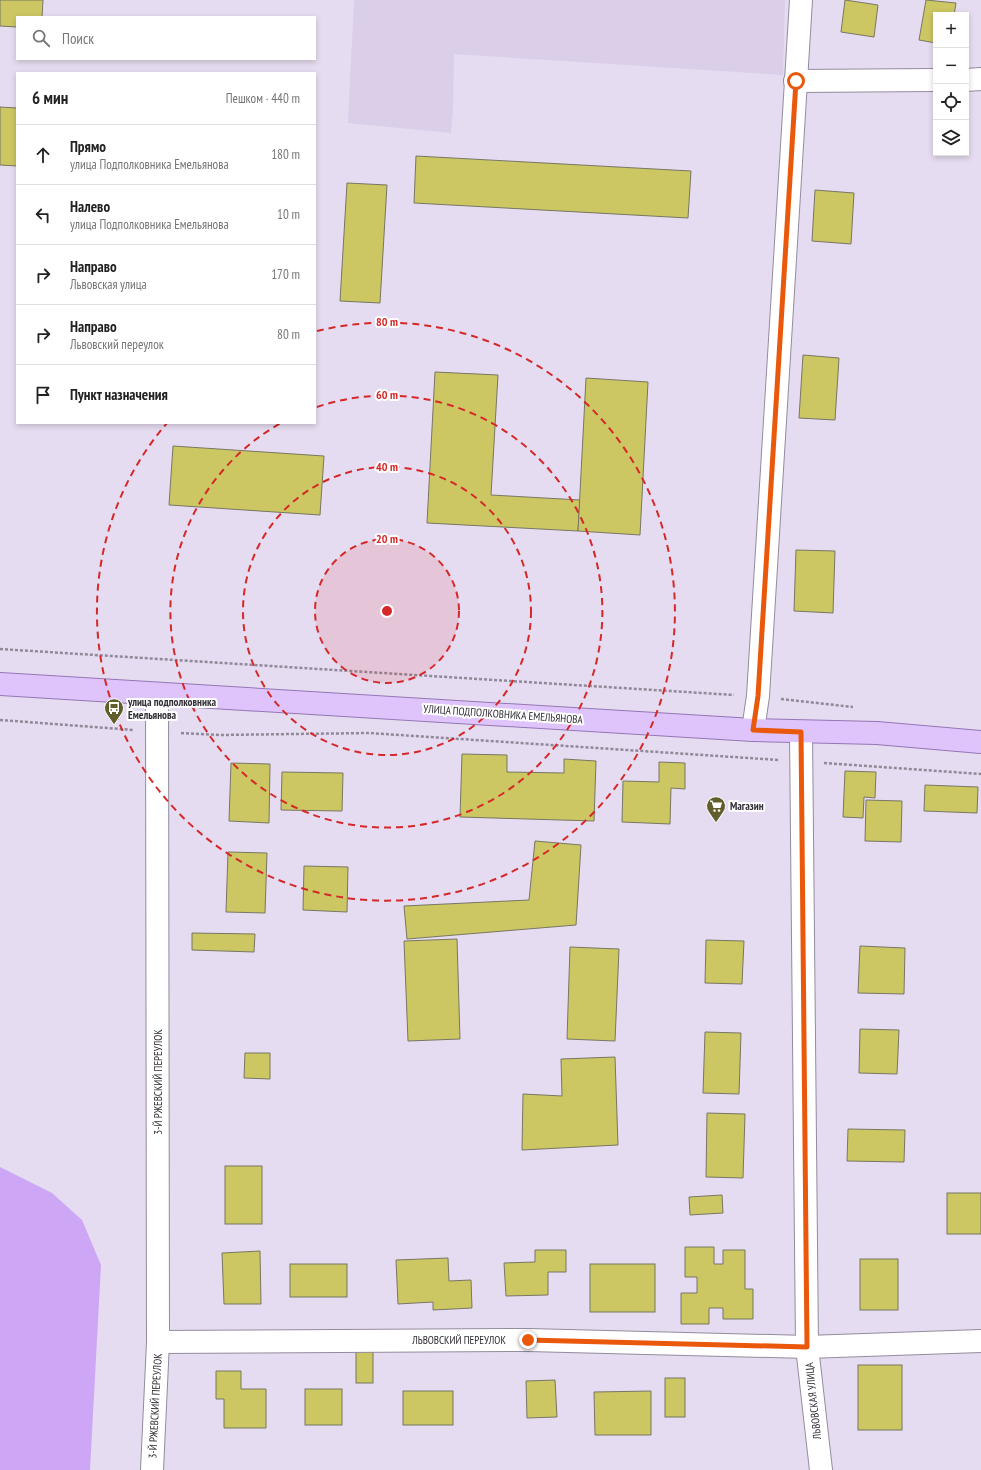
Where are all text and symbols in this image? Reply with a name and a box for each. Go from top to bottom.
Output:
map controls [933,12,969,156]
button: + [933,12,969,48]
search box [16,16,316,60]
icon: search [30,27,52,49]
text: Поиск [62,29,94,48]
button: − [933,48,969,84]
route start [787,72,805,90]
button: locate [933,84,969,120]
text: 6 мин [32,87,68,109]
text: Пешком · 440 m [226,90,300,107]
button: layers [933,120,969,156]
text: Прямо [70,137,106,156]
icon: ahead [32,144,54,166]
text: 180 m [271,146,300,163]
text: улица Подполковника Емельянова [70,156,229,173]
text: Налево [70,197,110,216]
icon: left [32,204,54,226]
text: 10 m [277,206,300,223]
text: улица Подполковника Емельянова [70,216,229,233]
text: Направо [70,257,117,276]
icon: right [32,264,54,286]
text: 170 m [271,266,300,283]
text: Львовская улица [70,276,147,293]
text: 80 m [376,314,398,329]
text: Направо [70,317,117,336]
icon: right [32,324,54,346]
text: 80 m [277,326,300,343]
text: Львовский переулок [70,336,164,353]
icon: arrive [32,384,54,406]
text: Пункт назначения [70,385,168,404]
text: 60 m [376,387,398,402]
text: 40 m [376,459,398,474]
text: 20 m [376,531,398,546]
centre of rings [380,604,394,618]
place label: улица подполковника Емельянова [127,695,216,722]
bus stop icon: улица подполковника Емельянова [103,697,125,725]
street label: УЛИЦА ПОДПОЛКОВНИКА ЕМЕЛЬЯНОВА [423,701,584,727]
supermarket icon: Магазин [705,795,727,823]
place label: Магазин [730,799,764,813]
street label: 3-Й РЖЕВСКИЙ ПЕРЕУЛОК [151,1029,165,1135]
route end [519,1331,537,1349]
street label: ЛЬВОВСКИЙ ПЕРЕУЛОК [411,1333,506,1347]
street label: 3-Й РЖЕВСКИЙ ПЕРЕУЛОК [145,1353,165,1459]
street label: ЛЬВОВСКАЯ УЛИЦА [802,1361,824,1441]

